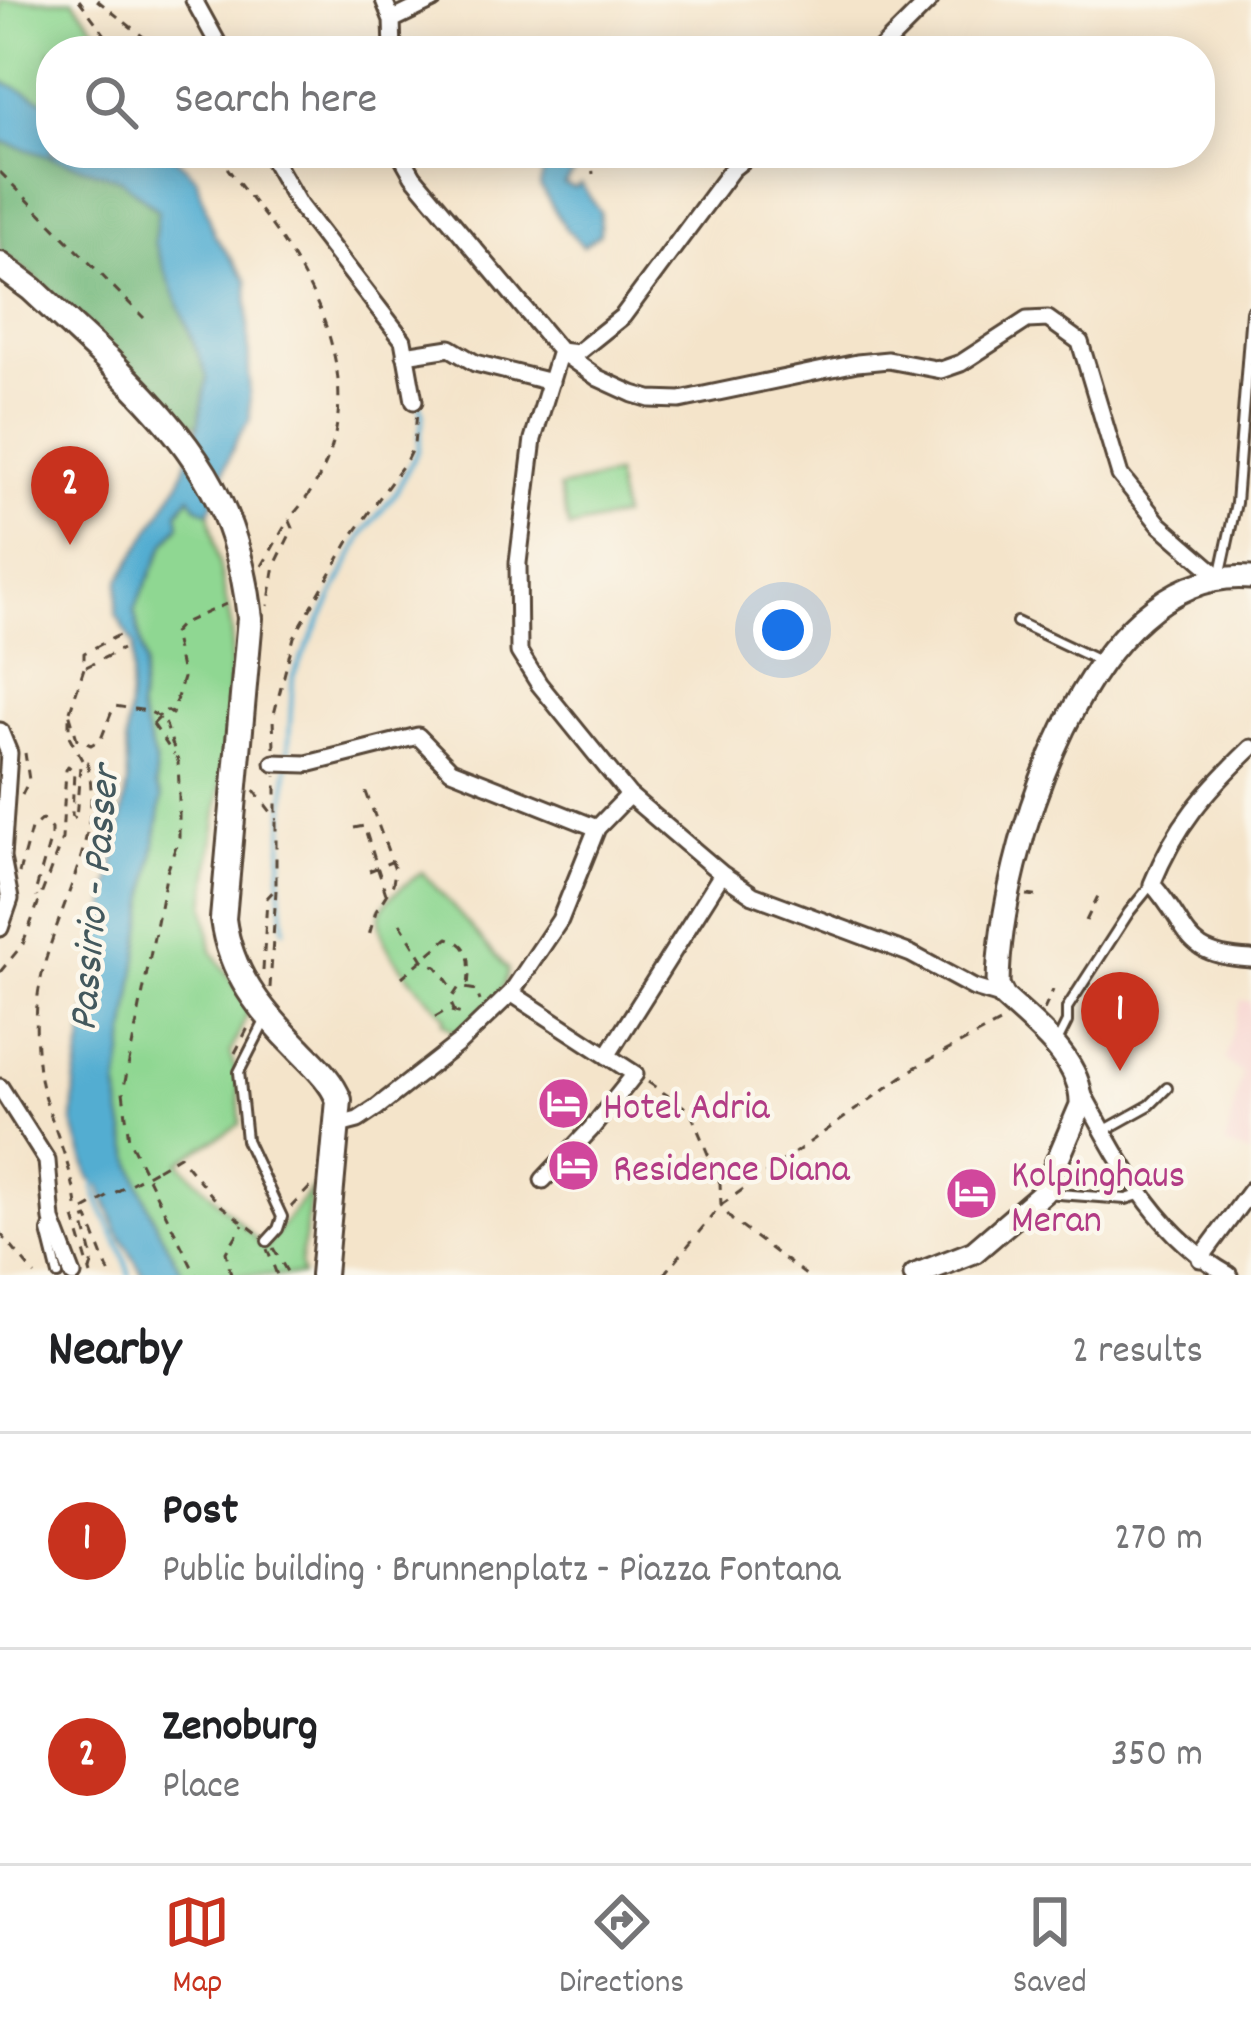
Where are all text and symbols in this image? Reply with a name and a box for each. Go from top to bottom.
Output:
search box [36,36,1215,168]
icon: search [78,69,144,135]
text: Search here [174,70,377,134]
pin: 2 [31,446,109,545]
your location [753,600,813,660]
water label: Passirio - Passer [57,759,140,1034]
pin: 1 [1081,972,1159,1071]
hotel icon: Hotel Adria [536,1076,592,1132]
place label: Hotel Adria [603,1083,770,1138]
hotel icon: Residence Diana [546,1138,602,1194]
place label: Residence Diana [613,1145,851,1200]
place label: Kolpinghaus Meran [1011,1151,1185,1251]
hotel icon: Kolpinghaus Meran [944,1166,1000,1222]
text: Nearby [48,1317,181,1389]
text: 2 results [1072,1326,1203,1381]
text: Post [162,1481,238,1545]
text: 1 [83,1513,91,1568]
text: 270 m [1114,1513,1203,1568]
text: Public building · Brunnenplatz - Piazza Fontana [162,1545,841,1600]
text: Zenoburg [162,1697,318,1761]
text: 2 [78,1729,96,1784]
text: 350 m [1111,1729,1203,1784]
text: Place [162,1761,240,1816]
tab: Map [164,1889,230,2008]
tab: Directions [559,1889,684,2008]
tab: Saved [1013,1889,1087,2008]

